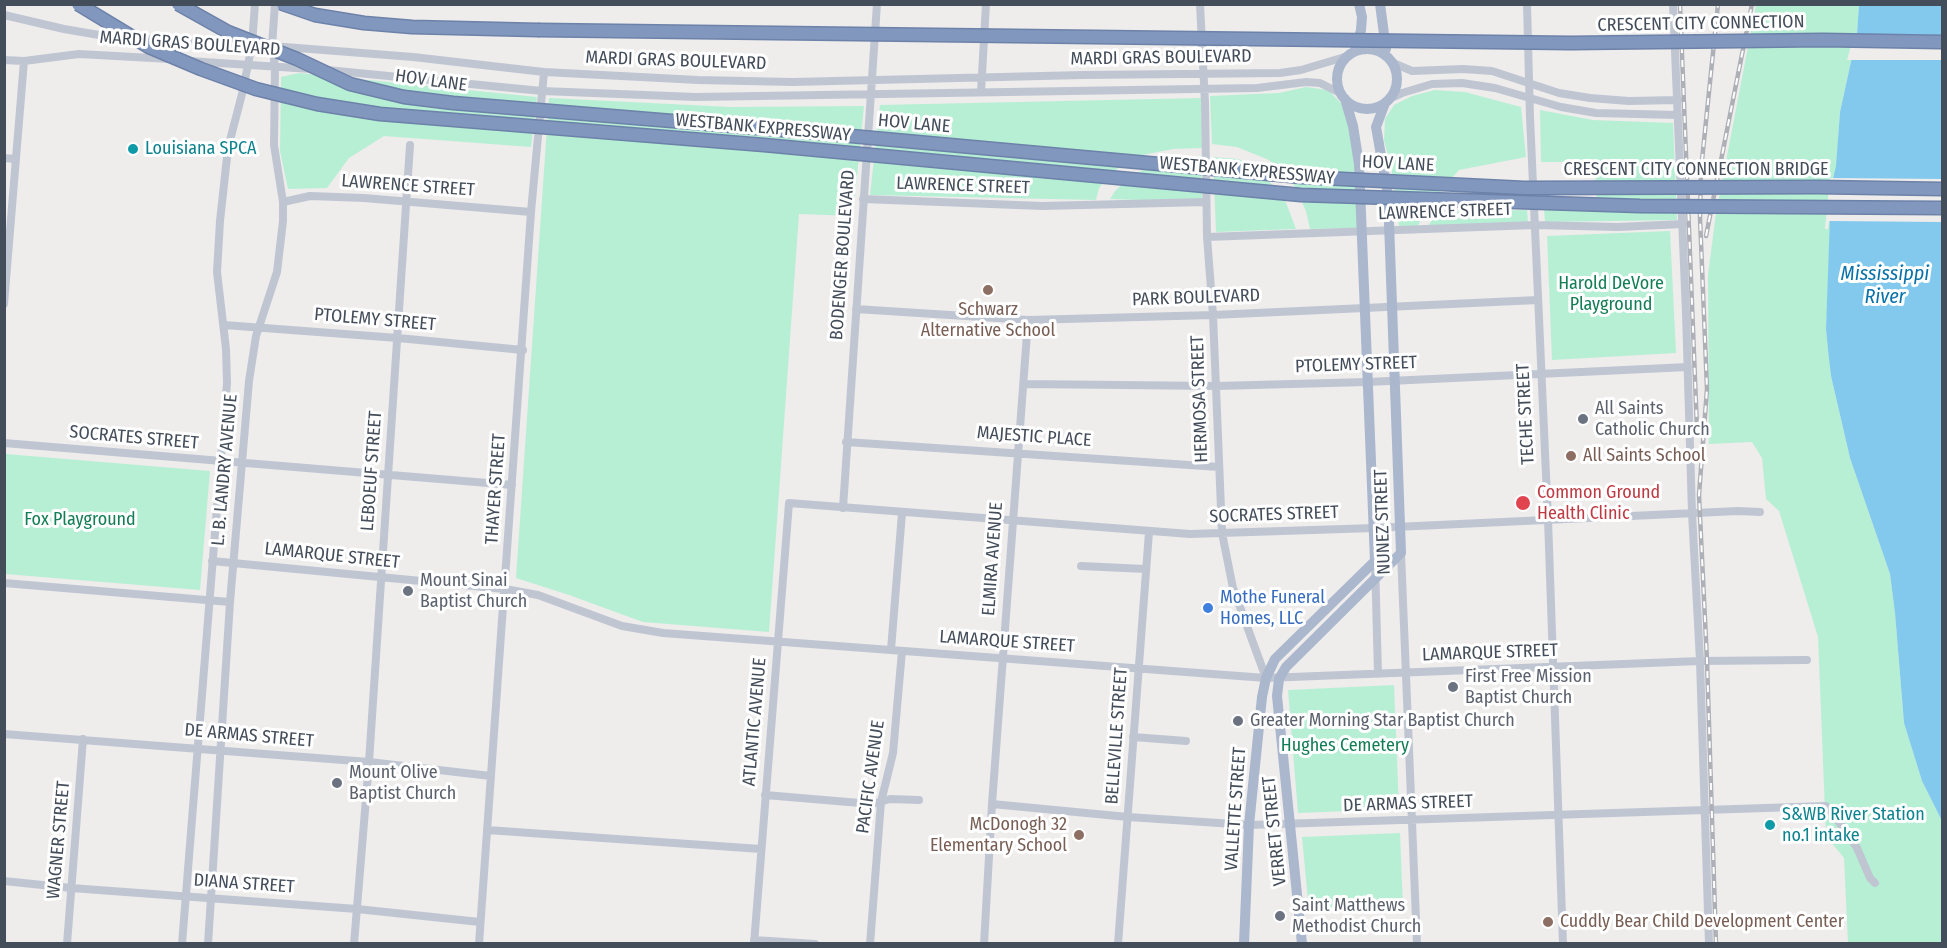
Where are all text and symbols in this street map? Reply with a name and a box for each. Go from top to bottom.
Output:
street label: CRESCENT CITY CONNECTION [1597,11,1805,37]
street label: MARDI GRAS BOULEVARD [99,27,281,61]
street label: MARDI GRAS BOULEVARD [1070,46,1252,70]
street label: MARDI GRAS BOULEVARD [585,47,767,75]
street label: HOV LANE [394,65,468,97]
street label: WESTBANK EXPRESSWAY [675,110,851,146]
street label: HOV LANE [877,110,951,138]
place label: Louisiana SPCA [145,138,257,160]
marker: Louisiana SPCA [126,142,140,156]
street label: HOV LANE [1361,151,1435,177]
street label: WESTBANK EXPRESSWAY [1159,153,1335,189]
street label: CRESCENT CITY CONNECTION BRIDGE [1564,159,1828,181]
street label: BODENGER BOULEVARD [826,169,860,341]
street label: LAWRENCE STREET [341,171,475,201]
street label: LAWRENCE STREET [896,173,1030,199]
street label: LAWRENCE STREET [1378,199,1512,225]
water label: Mississippi River [1841,262,1929,309]
park label: Harold DeVore Playground [1558,273,1664,316]
marker: Schwarz Alternative School [981,283,995,297]
street label: PARK BOULEVARD [1132,285,1260,311]
place label: Schwarz Alternative School [921,299,1055,342]
street label: PTOLEMY STREET [313,304,437,336]
street label: HERMOSA STREET [1187,335,1213,463]
street label: PTOLEMY STREET [1295,352,1417,378]
street label: TECHE STREET [1513,363,1539,465]
street label: L. B. LANDRY AVENUE [208,393,242,547]
place label: All Saints Catholic Church [1595,398,1710,440]
street label: LEBOEUF STREET [357,410,387,532]
marker: All Saints Catholic Church [1576,412,1590,426]
street label: SOCRATES STREET [69,422,199,454]
street label: MAJESTIC PLACE [976,422,1092,452]
street label: THAYER STREET [481,433,511,545]
place label: All Saints School [1583,445,1706,467]
marker: All Saints School [1564,449,1578,463]
street label: NUNEZ STREET [1370,469,1396,575]
place label: Common Ground Health Clinic [1537,482,1660,524]
marker: Common Ground Health Clinic [1514,494,1532,512]
street label: ELMIRA AVENUE [978,501,1008,617]
street label: SOCRATES STREET [1209,502,1339,528]
park label: Fox Playground [24,509,136,531]
street label: LAMARQUE STREET [263,538,401,574]
place label: Mount Sinai Baptist Church [420,570,527,612]
marker: Mount Sinai Baptist Church [401,584,415,598]
place label: Mothe Funeral Homes, LLC [1220,587,1325,630]
marker: Mothe Funeral Homes, LLC [1201,601,1215,615]
street label: LAMARQUE STREET [939,626,1075,658]
street label: LAMARQUE STREET [1422,640,1558,666]
street label: ATLANTIC AVENUE [739,657,771,787]
place label: First Free Mission Baptist Church [1465,666,1592,708]
street label: BELLEVILLE STREET [1101,667,1133,805]
marker: First Free Mission Baptist Church [1446,680,1460,694]
place label: Greater Morning Star Baptist Church [1250,710,1515,732]
marker: Greater Morning Star Baptist Church [1231,714,1245,728]
street label: PACIFIC AVENUE [852,719,890,835]
street label: DE ARMAS STREET [183,720,315,752]
park label: Hughes Cemetery [1281,735,1409,757]
street label: VALLETTE STREET [1221,746,1251,872]
place label: Mount Olive Baptist Church [349,762,456,804]
street label: VERRET STREET [1259,775,1291,887]
marker: Mount Olive Baptist Church [330,776,344,790]
street label: WAGNER STREET [43,780,75,900]
street label: DE ARMAS STREET [1343,791,1473,817]
place label: S&WB River Station no.1 intake [1782,804,1925,846]
place label: McDonogh 32 Elementary School [930,814,1067,856]
marker: S&WB River Station no.1 intake [1763,818,1777,832]
marker: McDonogh 32 Elementary School [1072,828,1086,842]
street label: DIANA STREET [193,870,295,898]
place label: Saint Matthews Methodist Church [1292,895,1421,938]
marker: Saint Matthews Methodist Church [1273,909,1287,923]
place label: Cuddly Bear Child Development Center [1560,911,1844,933]
marker: Cuddly Bear Child Development Center [1541,915,1555,929]

